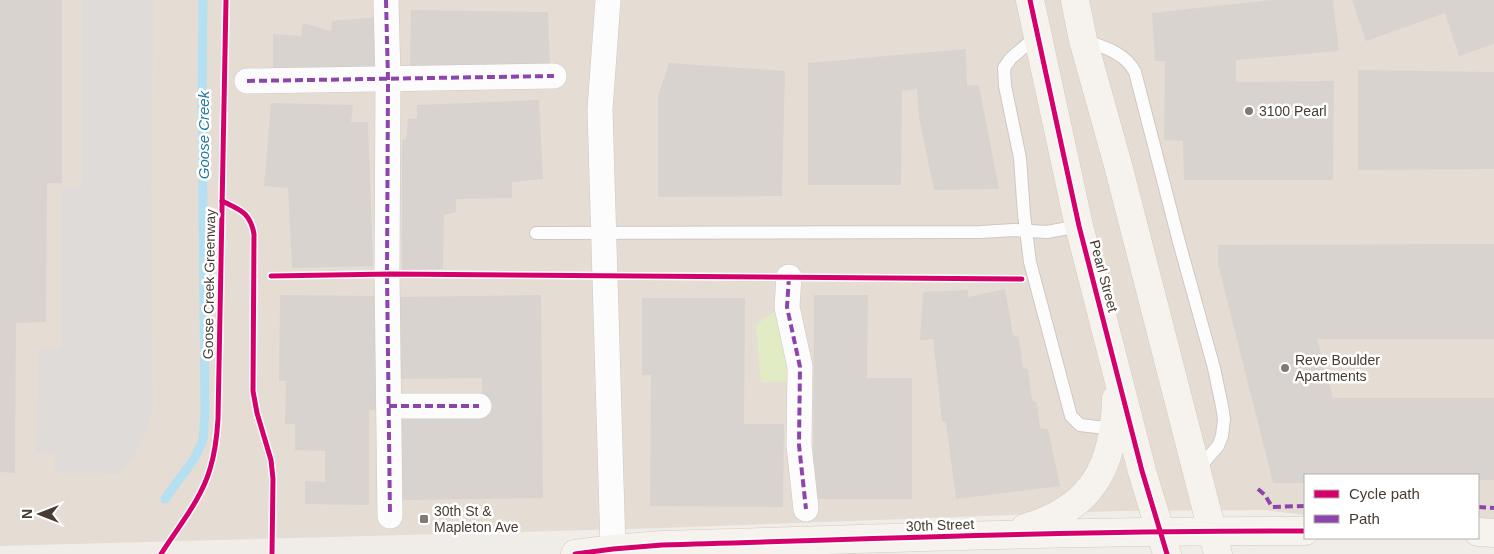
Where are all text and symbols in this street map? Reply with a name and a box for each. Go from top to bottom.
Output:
water label: Goose Creek [195,89,212,179]
place label: 3100 Pearl [1259,103,1327,119]
marker: 3100 Pearl [1243,105,1255,117]
street label: Goose Creek Greenway [200,209,218,359]
street label: Pearl Street [1087,238,1121,314]
place label: Reve Boulder Apartments [1295,352,1380,384]
marker: Reve Boulder Apartments [1279,362,1291,374]
legend [1304,474,1479,539]
text: Cycle path [1349,485,1420,502]
north arrow [15,489,65,539]
place label: 30th St & Mapleton Ave [434,503,519,535]
text: N [19,509,35,519]
text: Path [1349,510,1380,527]
marker: 30th St & Mapleton Ave [418,513,430,525]
street label: 30th Street [905,516,975,534]

